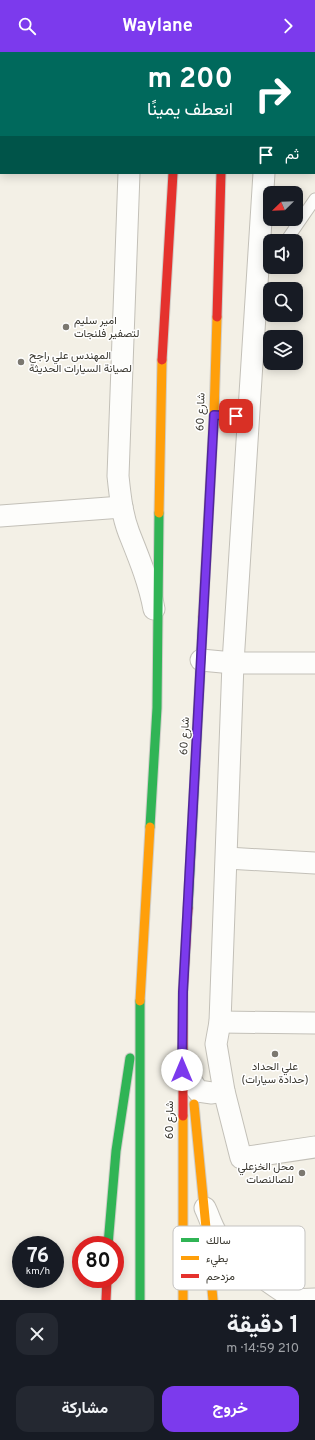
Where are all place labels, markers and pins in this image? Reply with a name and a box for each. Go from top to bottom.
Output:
place label: امير سليم لتصفير فلنجات [74,314,139,341]
marker: امير سليم لتصفير فلنجات [61,322,71,332]
place label: المهندس علي راجح لصيانة السيارات الحديثة [29,349,132,376]
marker: المهندس علي راجح لصيانة السيارات الحديثة [16,357,26,367]
pin [219,399,253,433]
marker: علي الحداد (حدادة سيارات) [270,1049,280,1059]
place label: علي الحداد (حدادة سيارات) [241,1060,309,1087]
place label: محل الخزعلي للصالنصات [238,1160,294,1187]
marker: محل الخزعلي للصالنصات [297,1168,307,1178]

